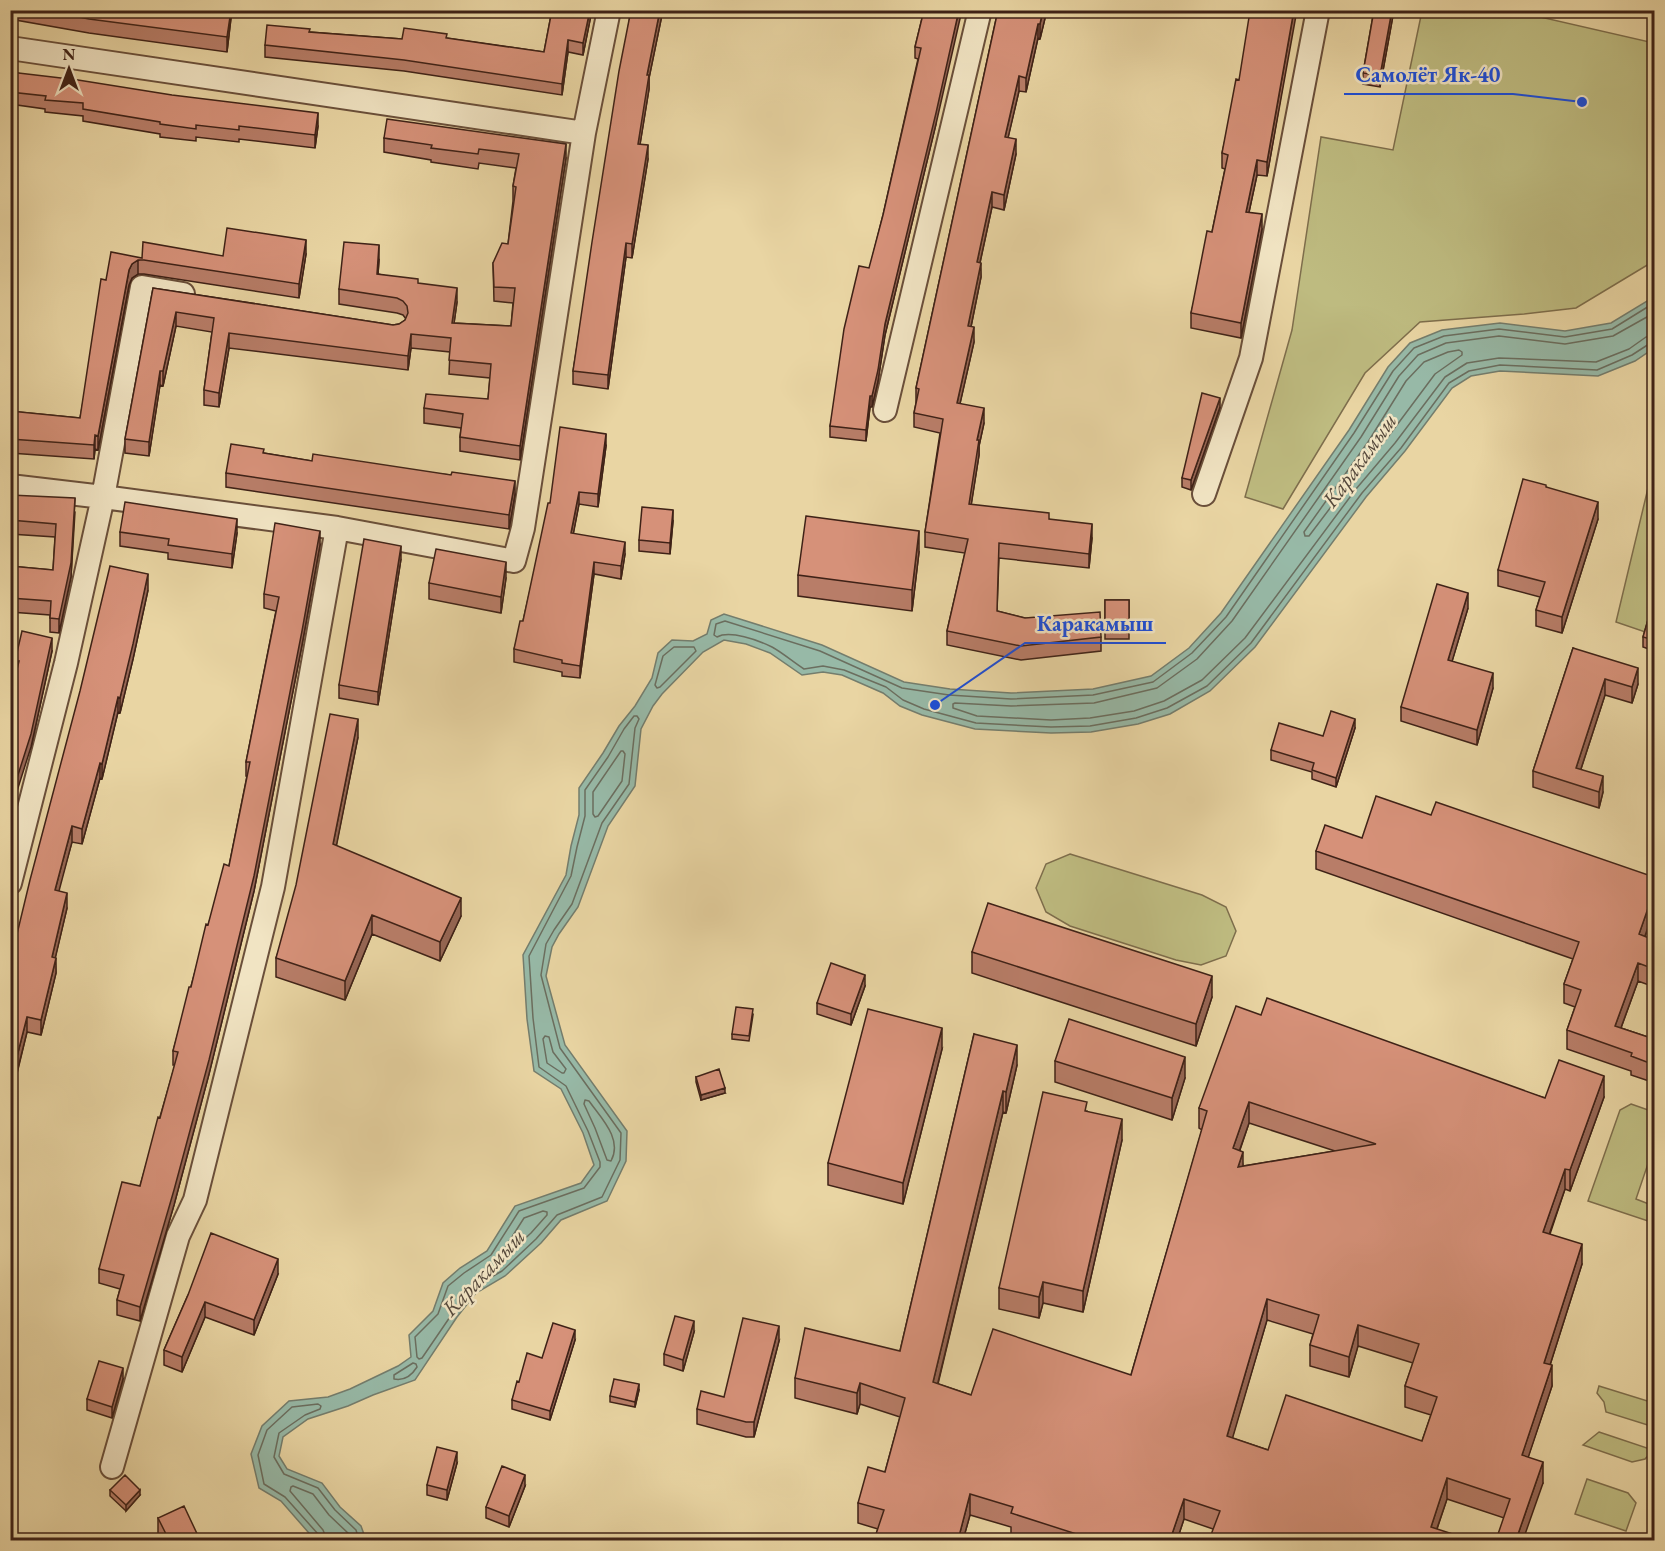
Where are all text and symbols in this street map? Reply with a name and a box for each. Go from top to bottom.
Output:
north arrow [39,39,99,99]
text: N [63,44,76,65]
callout: Самолёт Як-40 [1344,54,1513,94]
text: Самолёт Як-40 [1356,60,1501,89]
water label: Каракамыш [1315,407,1403,514]
callout: Каракамыш [1025,603,1166,643]
text: Каракамыш [1037,609,1154,638]
water label: Каракамыш [435,1222,531,1323]

